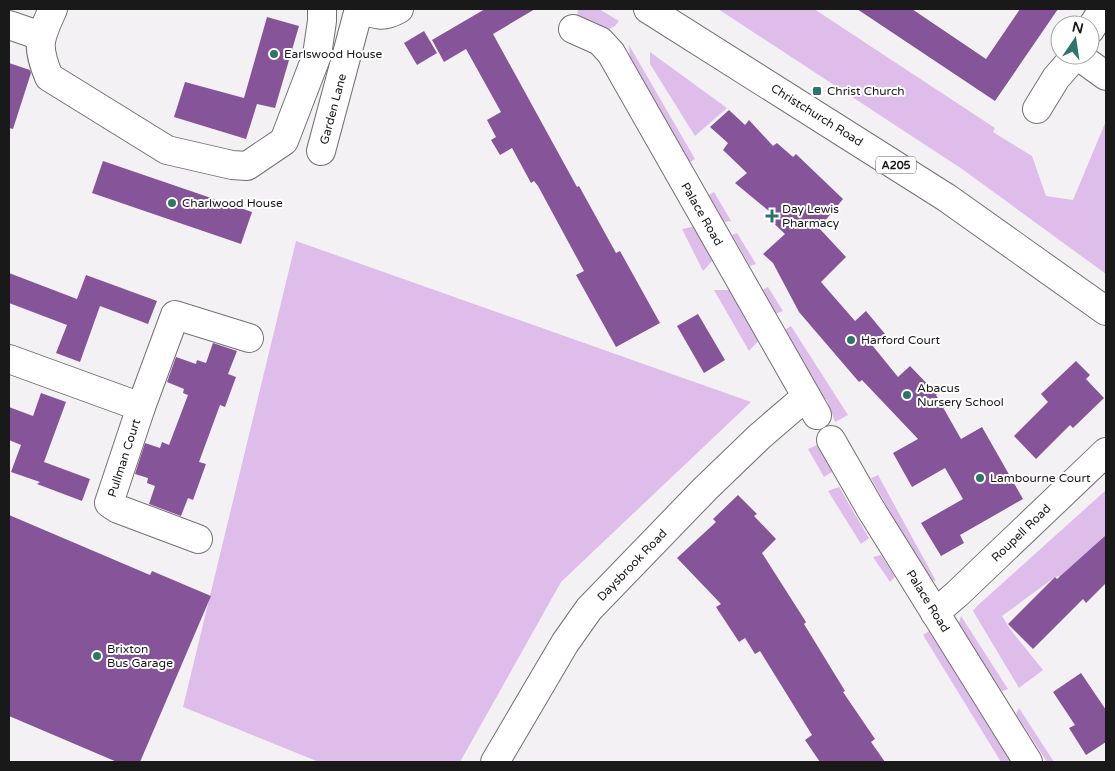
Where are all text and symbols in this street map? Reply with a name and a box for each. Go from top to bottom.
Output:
north arrow [1050,15,1100,65]
text: N [1070,18,1085,37]
place label: Earlswood House [284,47,383,61]
marker: Earlswood House [268,48,280,60]
street label: Garden Lane [317,72,349,146]
street label: Christchurch Road [768,81,866,149]
place label: Christ Church [827,84,905,98]
marker: Christ Church [811,85,823,97]
road number: A205 [876,156,916,174]
street label: Palace Road [678,180,726,248]
place label: Charlwood House [182,196,283,210]
marker: Charlwood House [166,197,178,209]
place label: Day Lewis Pharmacy [782,202,840,230]
marker: Day Lewis Pharmacy [766,210,778,222]
place label: Harford Court [861,333,940,347]
marker: Harford Court [845,334,857,346]
place label: Abacus Nursery School [917,381,1004,409]
marker: Abacus Nursery School [901,389,913,401]
street label: Pullman Court [105,417,143,499]
place label: Lambourne Court [990,471,1091,485]
marker: Lambourne Court [974,472,986,484]
street label: Roupell Road [989,501,1053,565]
street label: Daysbrook Road [594,526,670,604]
street label: Palace Road [903,567,953,635]
place label: Brixton Bus Garage [107,642,173,670]
marker: Brixton Bus Garage [91,650,103,662]

